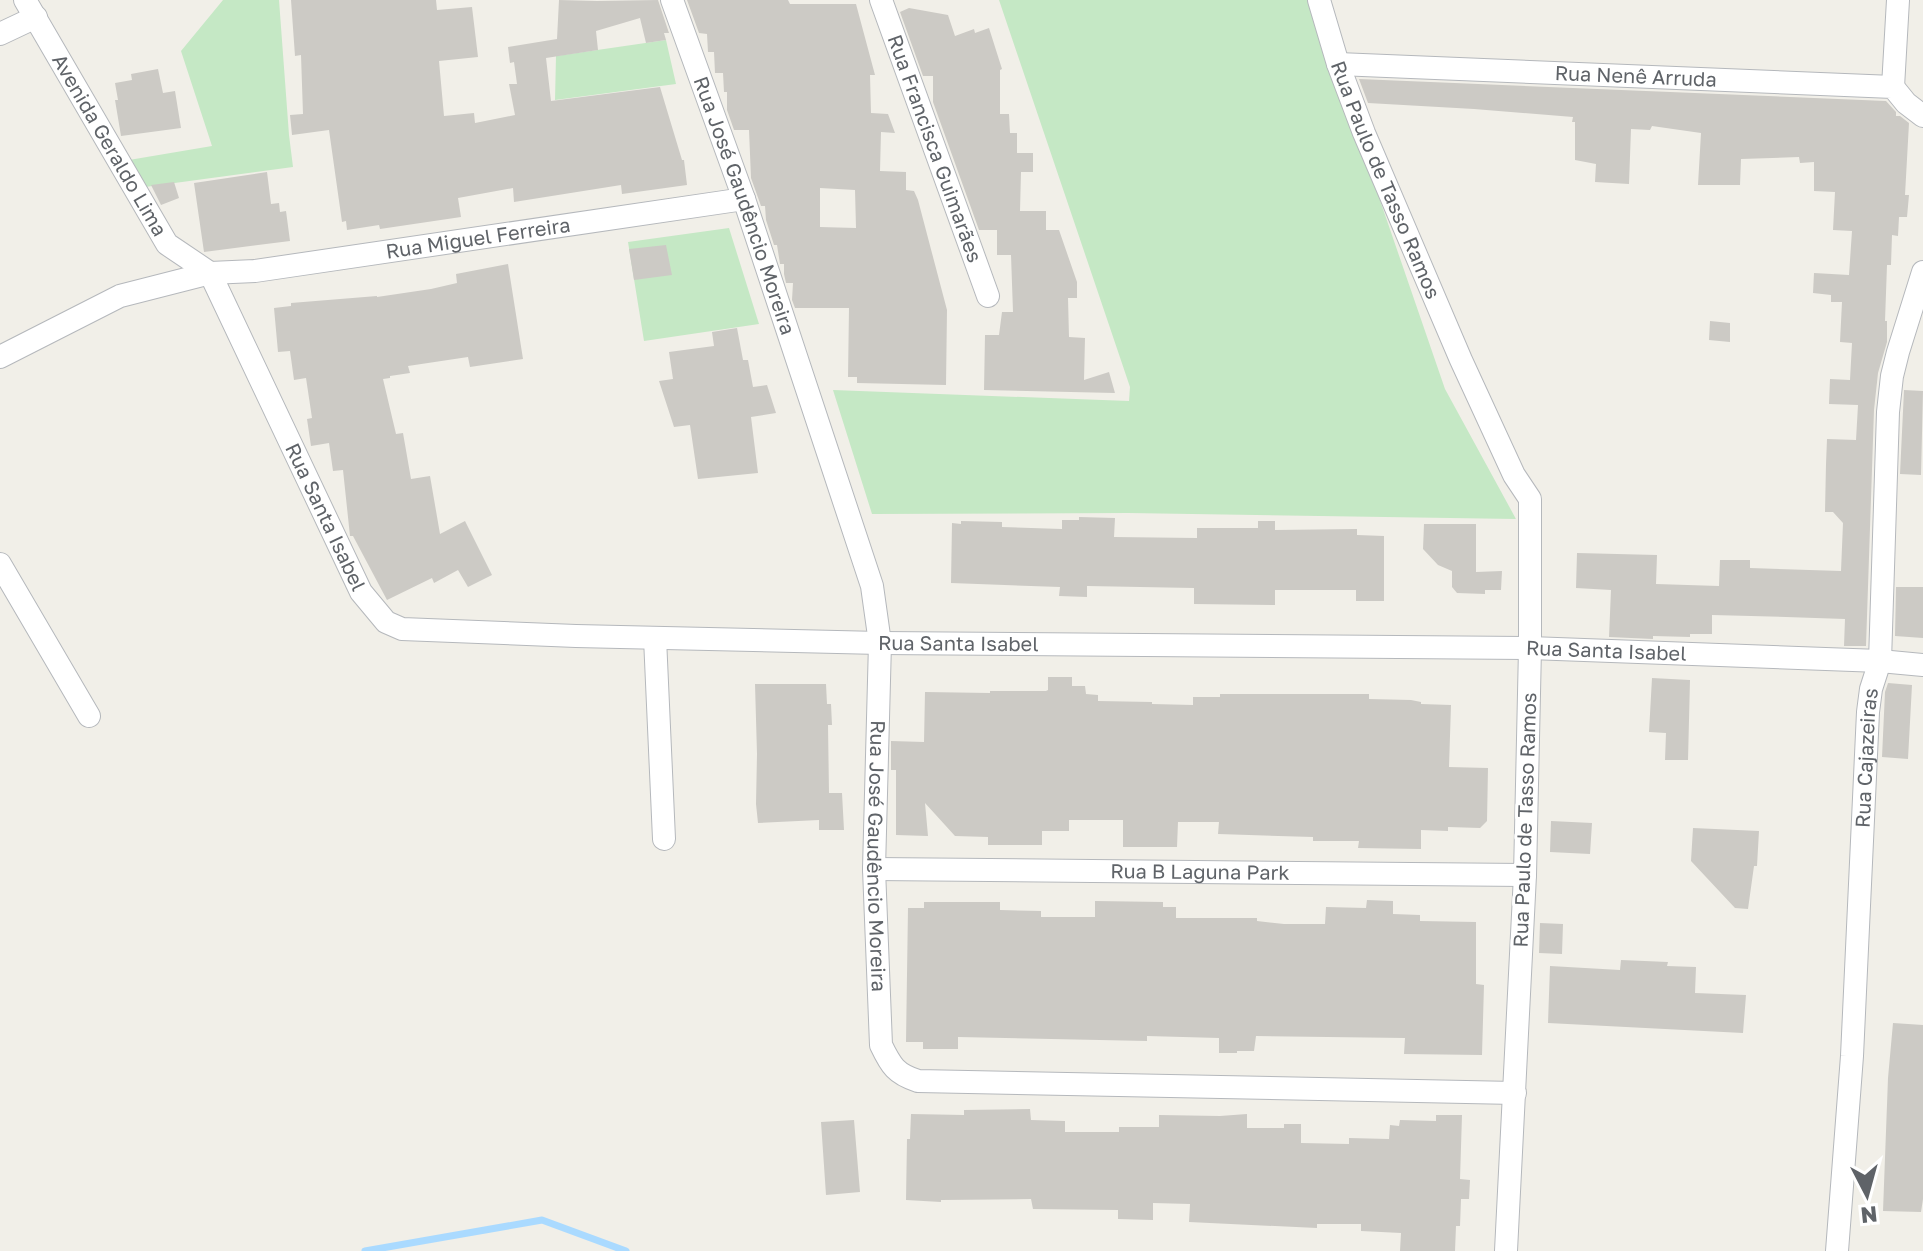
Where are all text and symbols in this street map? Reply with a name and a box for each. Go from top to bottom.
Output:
street label: Rua Francisca Guimarães [883,31,988,265]
street label: Avenida Geraldo Lima [48,49,173,240]
street label: Rua Paulo de Tasso Ramos [1327,57,1446,302]
street label: Rua Nenê Arruda [1554,60,1717,91]
street label: Rua José Gaudêncio Moreira [690,73,801,337]
street label: Rua Miguel Ferreira [384,212,572,263]
street label: Rua Santa Isabel [281,439,372,594]
street label: Rua Santa Isabel [878,630,1039,655]
street label: Rua Santa Isabel [1526,635,1687,665]
street label: Rua Cajazeiras [1850,686,1882,828]
street label: Rua Paulo de Tasso Ramos [1508,692,1540,948]
street label: Rua José Gaudêncio Moreira [863,720,892,992]
street label: Rua B Laguna Park [1110,858,1290,884]
north arrow [1827,1155,1907,1235]
text: N [1859,1201,1879,1230]

